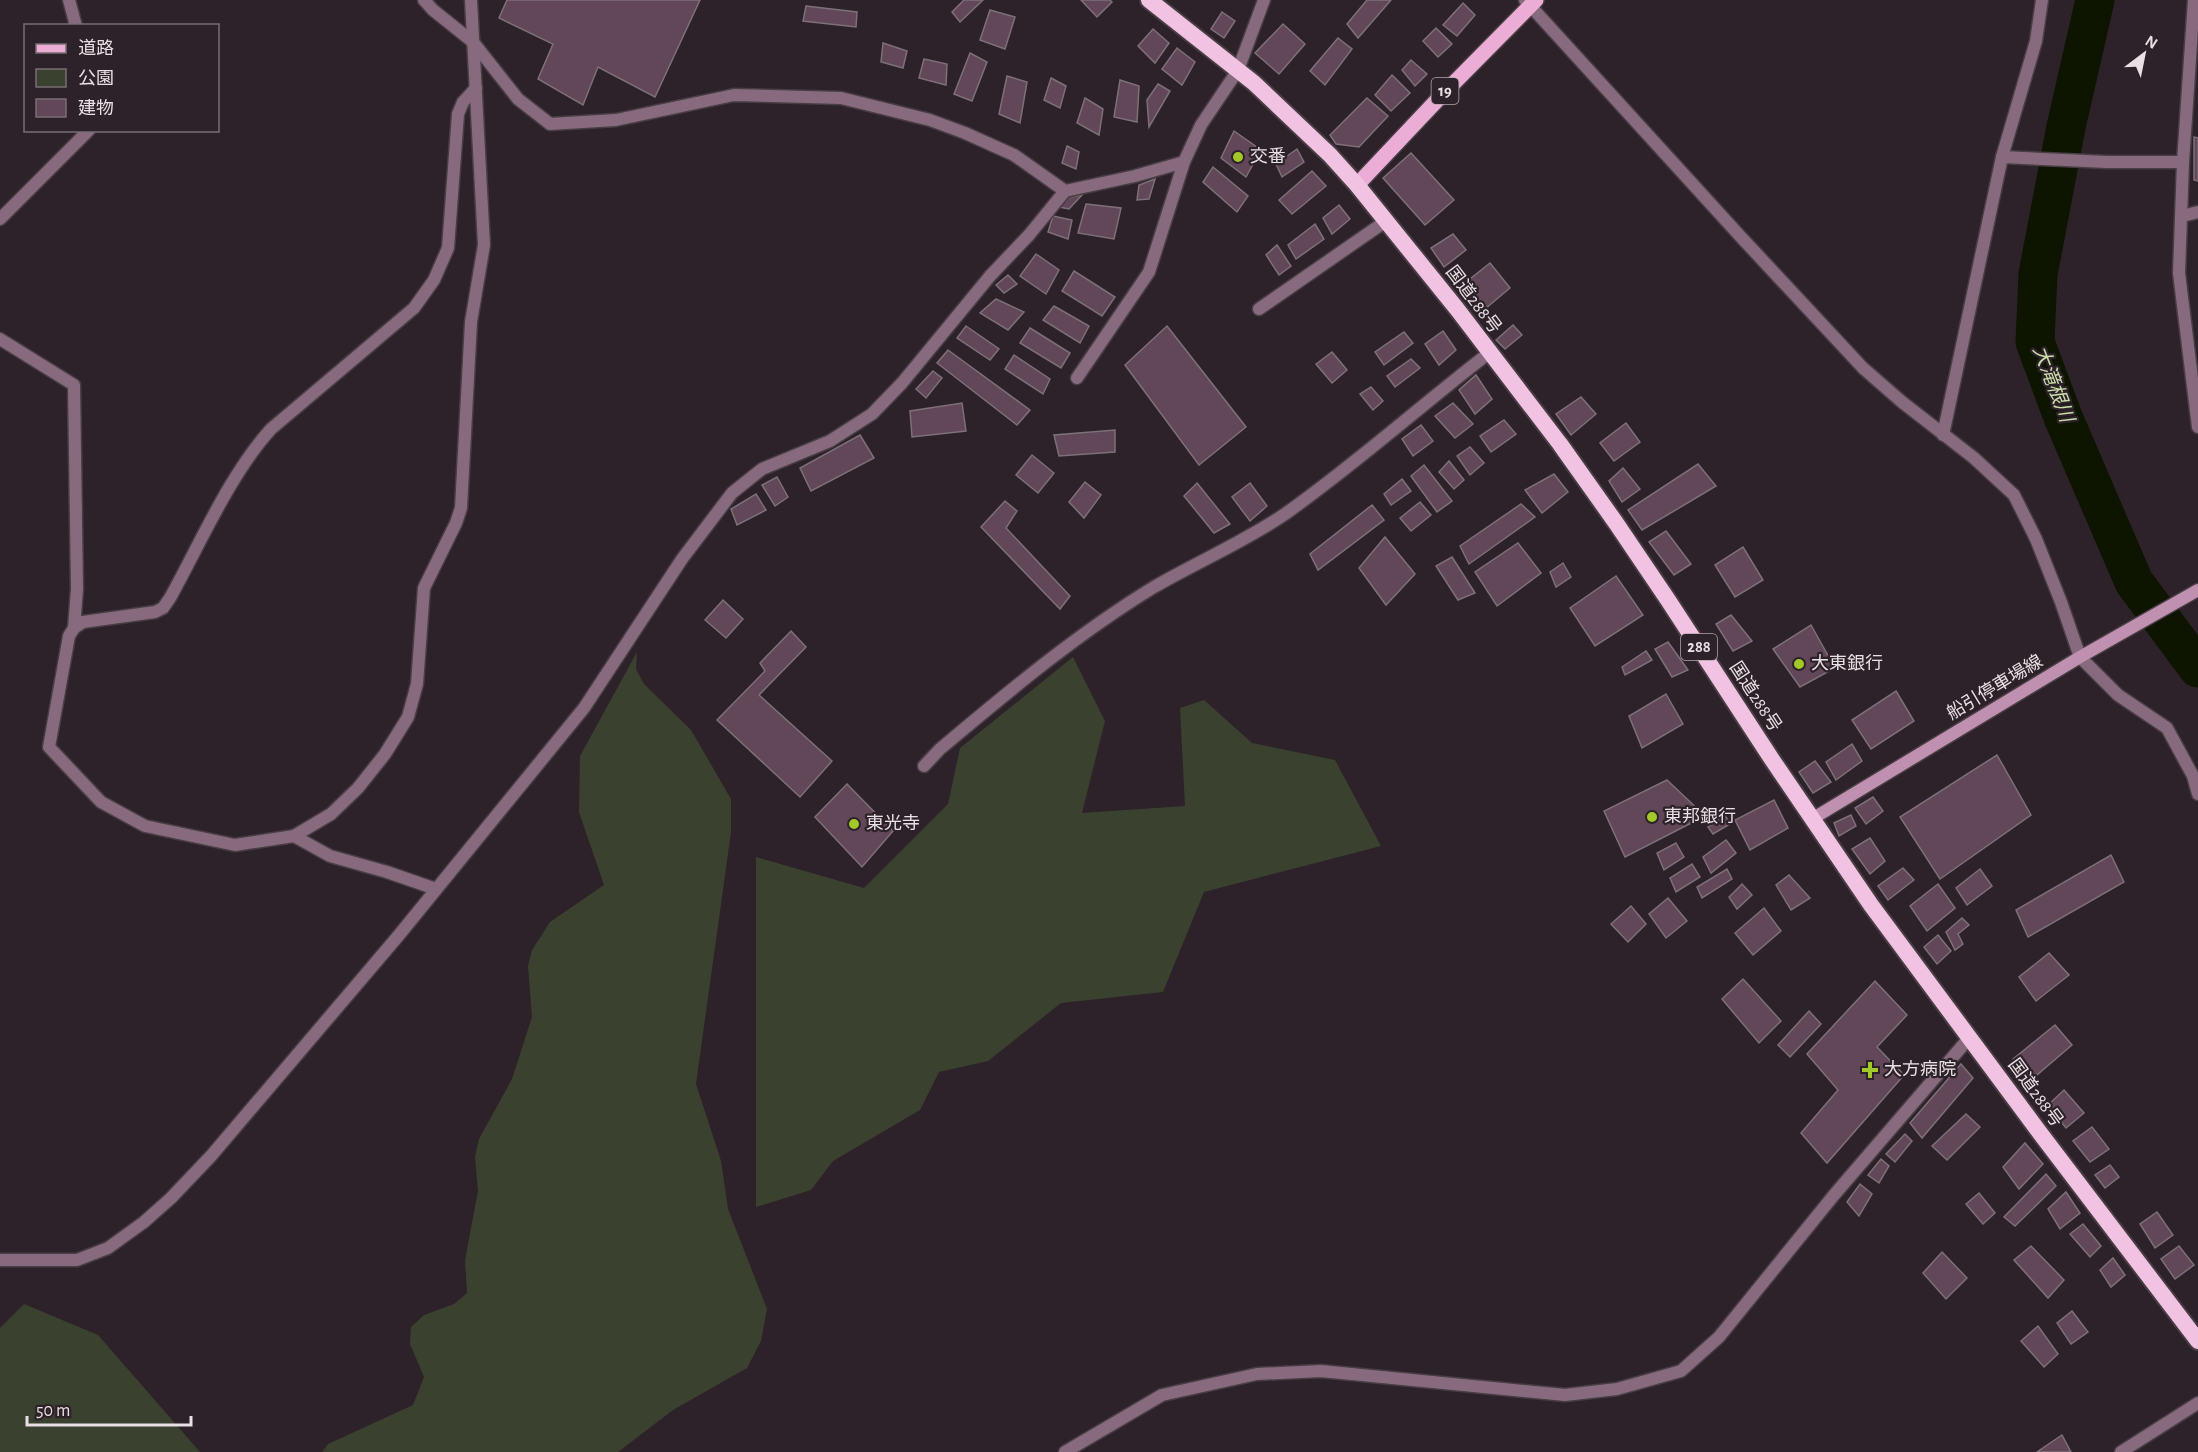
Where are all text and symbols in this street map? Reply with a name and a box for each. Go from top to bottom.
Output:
legend [24,24,219,132]
north arrow [2114,24,2174,84]
text: N [2142,32,2160,52]
text: 道路 [78,38,114,58]
text: 公園 [78,69,114,88]
road number: 19 [1432,78,1458,104]
text: 建物 [78,98,114,118]
place label: 交番 [1250,147,1286,166]
marker: 交番 [1231,150,1245,164]
street label: 国道288号 [1442,262,1506,337]
water label: 大滝根川 [2029,343,2078,427]
road number: 288 [1681,634,1717,660]
street label: 船引停車場線 [1943,651,2046,724]
place label: 大東銀行 [1811,653,1883,673]
marker: 大東銀行 [1792,657,1806,671]
street label: 国道288号 [1726,658,1786,735]
place label: 東邦銀行 [1664,806,1736,826]
marker: 東邦銀行 [1645,810,1659,824]
place label: 東光寺 [866,814,920,833]
marker: 東光寺 [847,817,861,831]
street label: 国道288号 [2004,1054,2067,1130]
place label: 大方病院 [1884,1060,1956,1079]
marker: 大方病院 [1861,1061,1879,1079]
scale bar [27,1389,190,1427]
text: 50 m [36,1402,70,1420]

